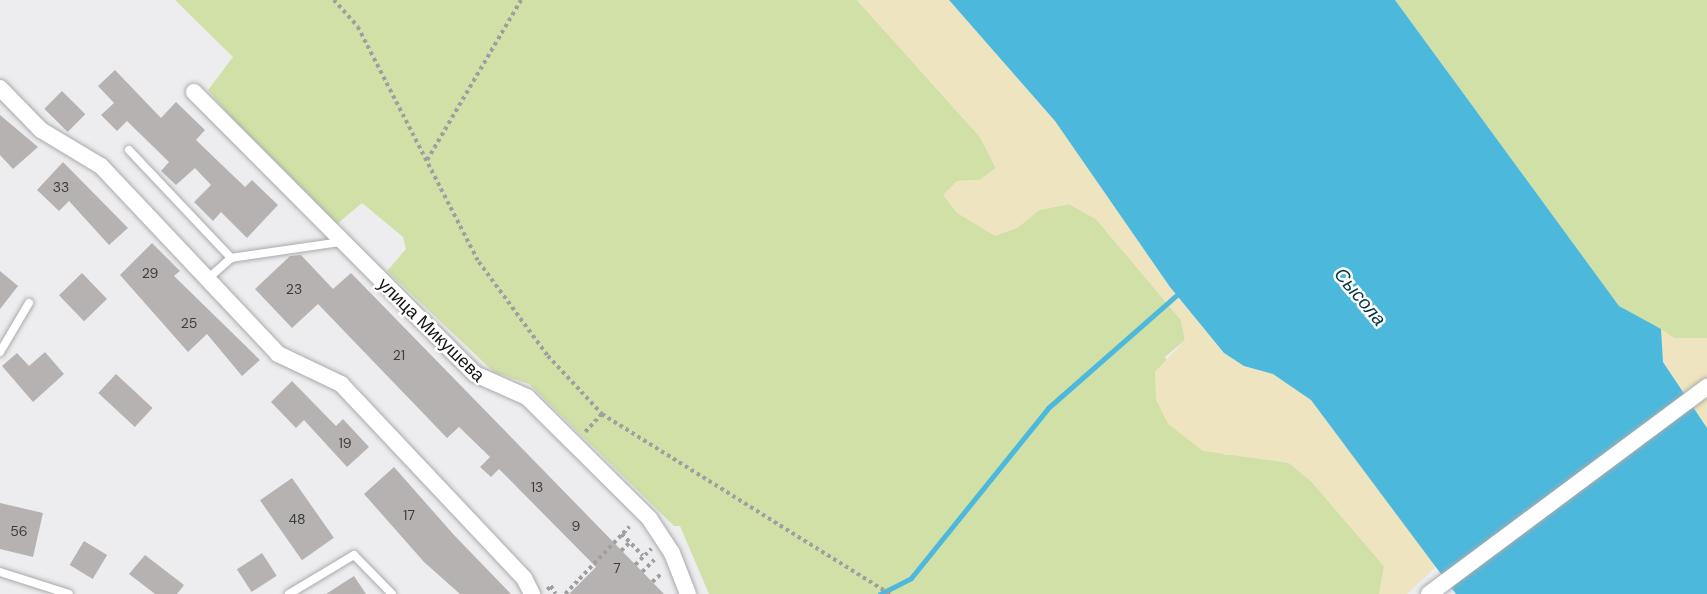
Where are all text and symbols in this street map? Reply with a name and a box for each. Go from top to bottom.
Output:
house number: 33 [53,179,69,195]
water label: Сысола [1329,263,1391,331]
house number: 29 [142,265,158,281]
street label: улица Микушева [373,274,489,386]
house number: 23 [286,281,302,297]
house number: 25 [181,315,197,331]
house number: 21 [393,347,405,363]
house number: 19 [338,435,352,451]
house number: 13 [531,479,543,495]
house number: 17 [403,507,415,523]
house number: 48 [288,511,306,527]
house number: 9 [572,518,580,534]
house number: 56 [10,523,28,539]
house number: 7 [613,560,621,576]

